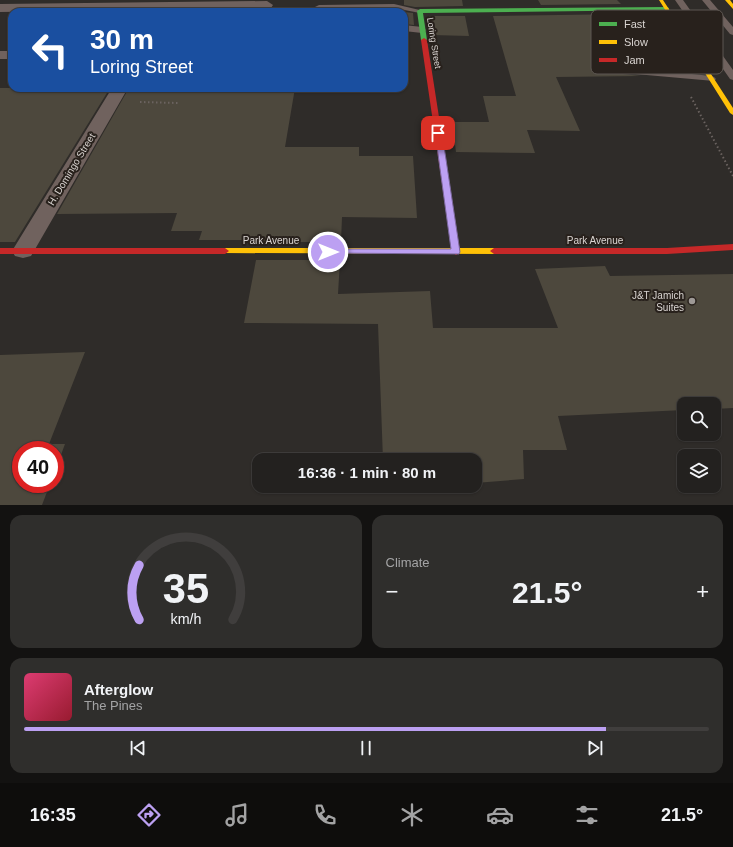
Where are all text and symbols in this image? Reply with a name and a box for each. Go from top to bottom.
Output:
legend [591,10,723,74]
street label: Loring Street [425,17,443,70]
text: Fast [624,18,645,30]
icon: left [24,24,76,76]
text: 30 m [90,24,154,55]
text: Slow [624,36,648,48]
text: Jam [624,54,645,66]
text: Loring Street [90,57,193,77]
pin [421,116,455,150]
icon: arrive [427,122,449,144]
street label: H. Domingo Street [46,131,97,207]
position arrow [307,231,349,273]
street label: Park Avenue [243,235,300,246]
street label: Park Avenue [567,235,624,246]
place label: J&T Jamich Suites [632,290,684,313]
marker: J&T Jamich Suites [687,296,697,306]
map controls [677,397,721,493]
button: search [677,397,721,441]
speed limit sign: 40 [12,441,64,493]
button: layers [677,449,721,493]
text: 16:36 · 1 min · 80 m [298,464,436,481]
text: Climate [386,555,430,570]
text: 35 [163,564,209,611]
text: 21.5° [512,576,582,609]
text: − [386,579,398,604]
text: + [696,579,709,604]
text: km/h [170,610,201,626]
text: Afterglow [84,681,153,698]
text: The Pines [84,698,143,713]
icon: previous [127,737,149,759]
icon: pause [355,737,377,759]
icon: next [584,737,606,759]
icon: directions [135,801,163,829]
icon: music [223,801,251,829]
icon: phone [311,801,339,829]
icon: climate [398,801,426,829]
icon: car [486,801,514,829]
icon: filters [573,801,601,829]
text: 16:35 [30,805,76,825]
text: 21.5° [661,805,703,825]

